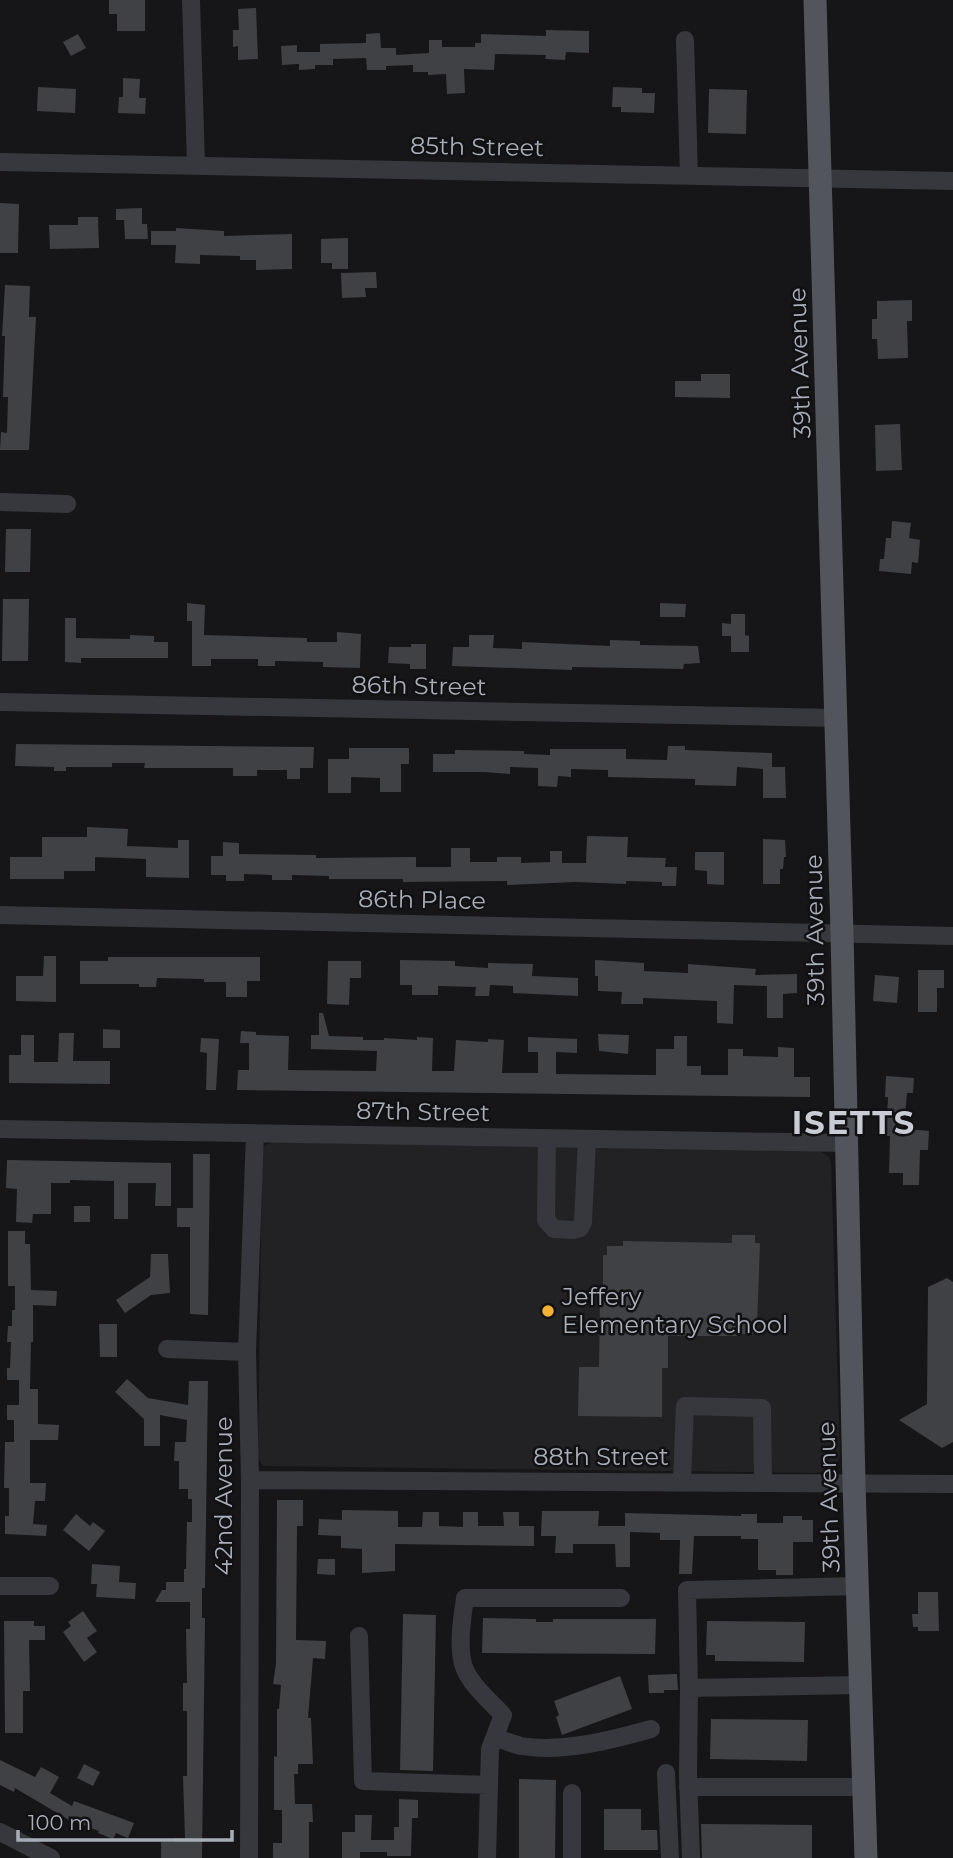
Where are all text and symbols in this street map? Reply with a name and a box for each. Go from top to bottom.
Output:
street label: 85th Street [410,131,544,162]
street label: 39th Avenue [782,287,817,439]
street label: 86th Street [351,670,487,701]
street label: 39th Avenue [799,854,830,1006]
street label: 86th Place [358,884,486,915]
street label: 87th Street [356,1096,490,1127]
district label: ISETTS [792,1103,916,1142]
place label: Jeffery Elementary School [561,1282,788,1339]
marker: Jeffery Elementary School [540,1303,556,1319]
street label: 42nd Avenue [209,1417,238,1575]
street label: 39th Avenue [811,1421,846,1573]
street label: 88th Street [533,1442,669,1471]
scale bar [18,1798,231,1842]
text: 100 m [28,1810,91,1835]

